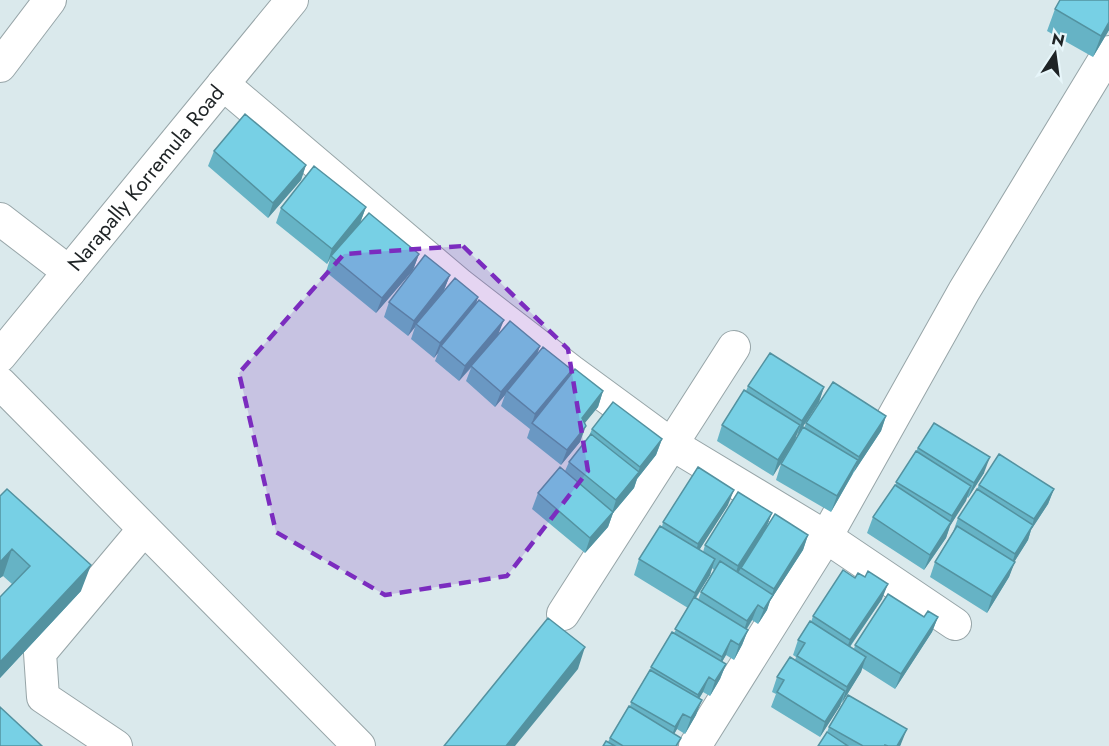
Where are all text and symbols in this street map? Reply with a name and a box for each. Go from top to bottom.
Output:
north arrow [1025,24,1085,84]
text: N [1049,27,1067,53]
street label: Narapally Korremula Road [60,79,231,278]

